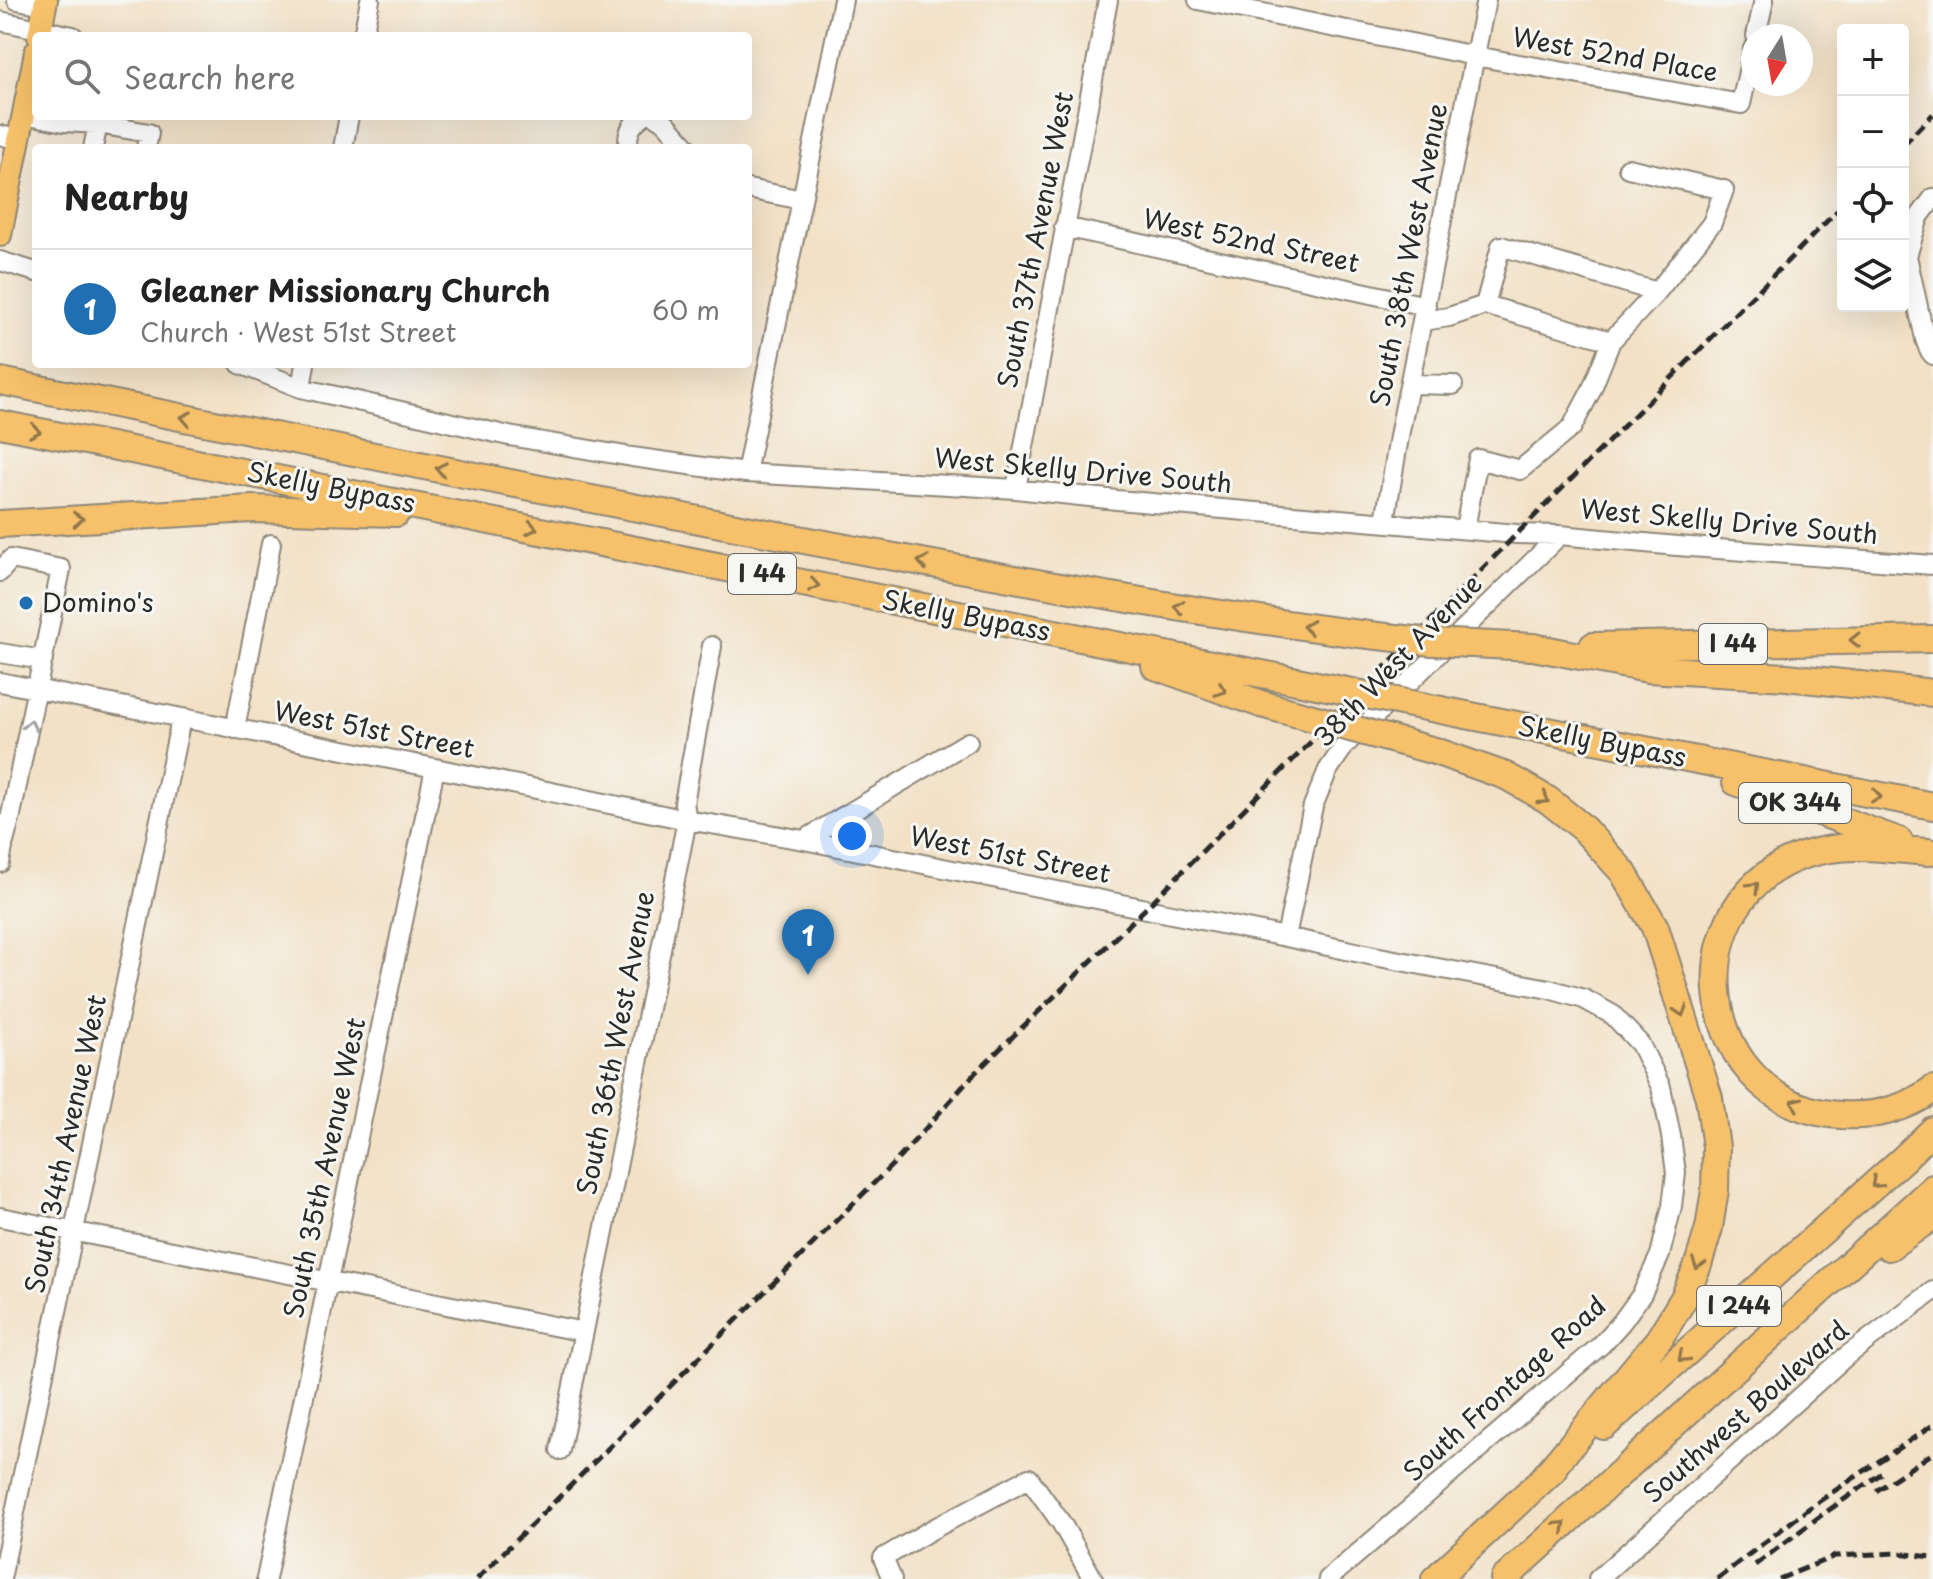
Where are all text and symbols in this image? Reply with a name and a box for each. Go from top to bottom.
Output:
street label: West 52nd Place [1509,16,1721,91]
north arrow [1741,24,1813,96]
map controls [1837,24,1909,312]
button: + [1837,24,1909,96]
search box [32,32,752,120]
icon: search [60,54,104,98]
text: Search here [124,54,296,99]
street label: South 37th Avenue West [987,88,1082,391]
button: − [1837,96,1909,168]
street label: South 38th West Avenue [1359,100,1456,410]
button: locate [1837,168,1909,240]
text: Nearby [64,170,189,222]
street label: West 52nd Street [1140,198,1363,281]
button: layers [1837,240,1909,312]
text: Gleaner Missionary Church [140,267,550,312]
text: 1 [84,290,96,329]
text: 60 m [652,290,720,329]
text: Church · West 51st Street [140,312,456,351]
one-way arrow [179,410,193,427]
one-way arrow [28,421,41,438]
street label: West Skelly Drive South [933,437,1234,502]
street label: Skelly Bypass [244,451,419,522]
one-way arrow [434,461,448,478]
street label: West Skelly Drive South [1579,488,1880,553]
one-way arrow [72,511,85,528]
one-way arrow [524,519,538,536]
road number: I 44 [728,554,796,594]
one-way arrow [916,554,929,571]
street label: 38th West Avenue [1304,565,1490,755]
one-way arrow [807,576,820,593]
street label: Skelly Bypass [879,579,1054,650]
place label: Domino's [42,582,154,621]
marker: Domino's [17,594,35,612]
one-way arrow [1172,600,1185,617]
one-way arrow [1301,619,1314,636]
road number: I 44 [1699,624,1767,664]
one-way arrow [1848,632,1861,649]
one-way arrow [1213,680,1227,696]
street label: West 51st Street [271,690,478,767]
street label: Skelly Bypass [1515,705,1690,776]
one-way arrow [21,719,38,732]
road number: OK 344 [1739,783,1851,823]
one-way arrow [1868,787,1882,804]
one-way arrow [1535,789,1550,804]
street label: West 51st Street [907,815,1114,892]
your location [832,816,872,856]
one-way arrow [1745,882,1759,896]
street label: South 36th West Avenue [566,887,663,1198]
pin: 1 [782,909,834,975]
street label: South 34th Avenue West [14,991,115,1297]
one-way arrow [1672,1004,1688,1017]
street label: South 35th Avenue West [273,1014,374,1322]
one-way arrow [1790,1096,1805,1112]
one-way arrow [1871,1174,1885,1189]
one-way arrow [1691,1256,1707,1270]
street label: South Frontage Road [1394,1286,1614,1490]
road number: I 244 [1697,1286,1781,1326]
street label: Southwest Boulevard [1634,1310,1857,1511]
one-way arrow [1677,1347,1692,1362]
one-way arrow [1552,1521,1566,1536]

